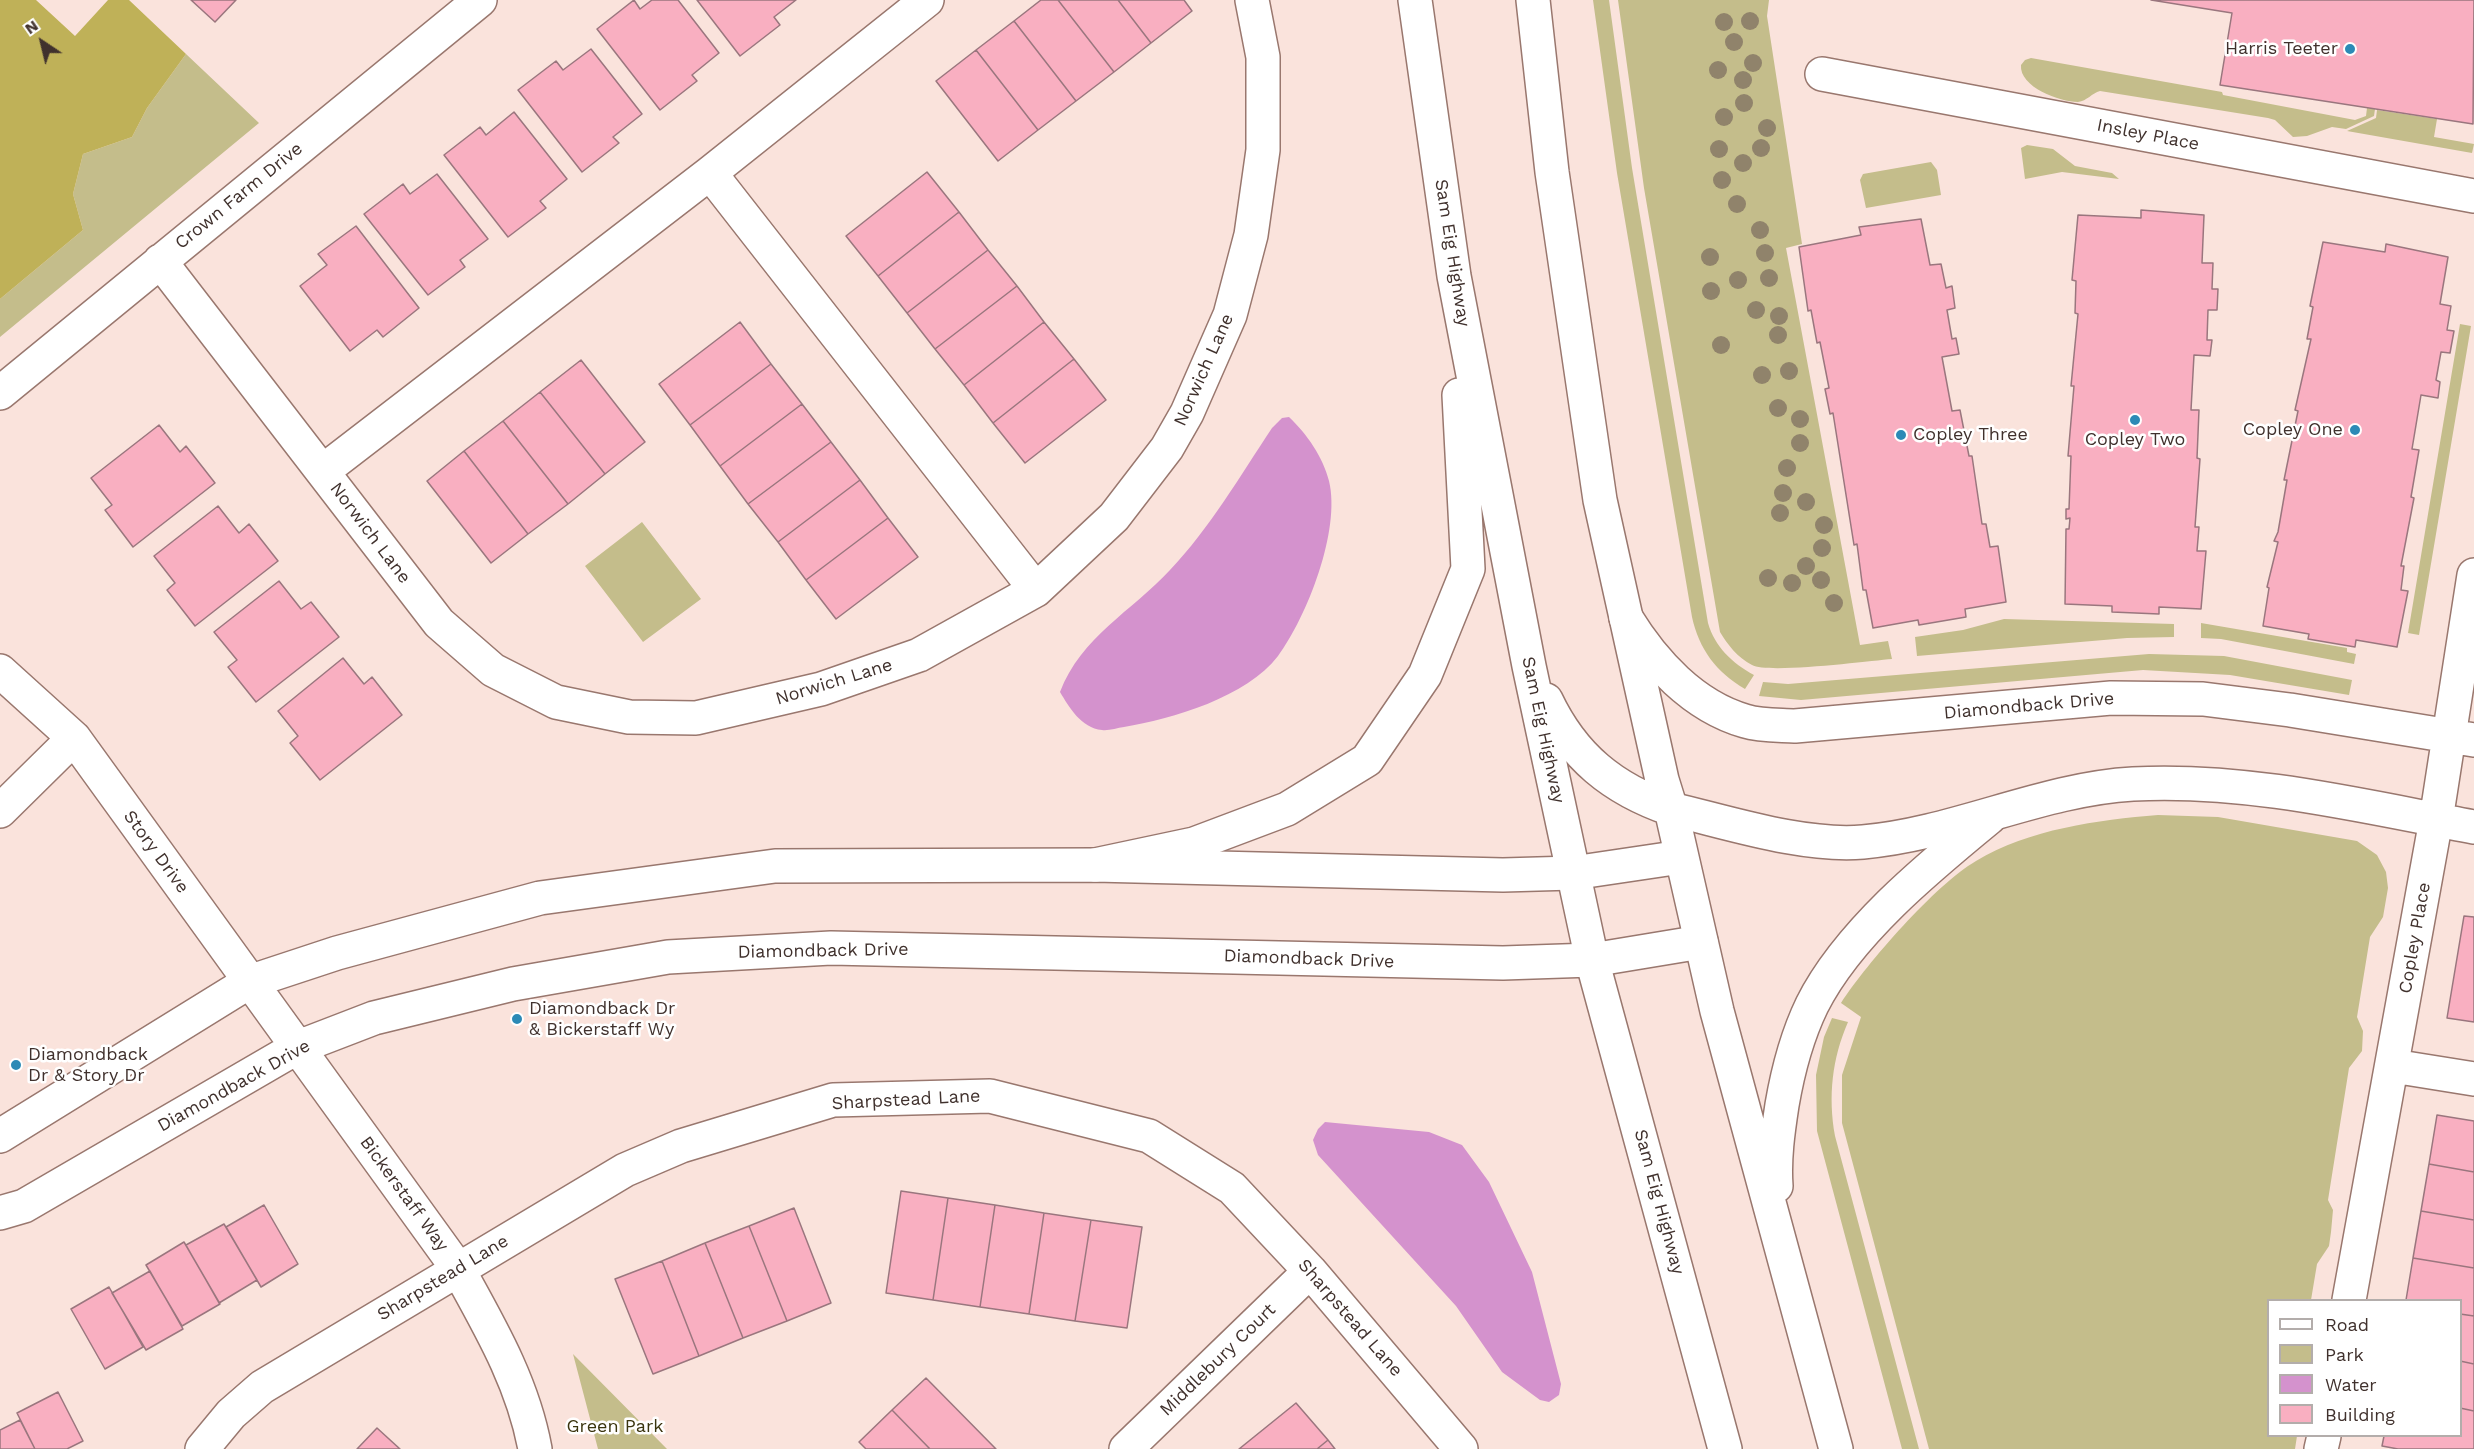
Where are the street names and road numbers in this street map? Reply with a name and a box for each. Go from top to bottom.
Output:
street label: Insley Place [2095,114,2201,156]
street label: Crown Farm Drive [171,138,307,254]
street label: Sam Eig Highway [1430,178,1474,328]
street label: Norwich Lane [1170,310,1238,430]
street label: Norwich Lane [325,478,415,588]
street label: Norwich Lane [773,654,895,710]
street label: Sam Eig Highway [1517,655,1569,805]
street label: Diamondback Drive [1943,688,2115,724]
street label: Story Drive [119,806,193,898]
street label: Copley Place [2395,881,2435,995]
street label: Diamondback Drive [737,939,909,963]
street label: Diamondback Drive [1223,945,1395,973]
street label: Diamondback Drive [154,1035,314,1137]
street label: Sharpstead Lane [831,1085,981,1115]
street label: Sam Eig Highway [1629,1127,1689,1277]
street label: Bickerstaff Way [355,1132,453,1256]
street label: Sharpstead Lane [374,1230,512,1326]
street label: Sharpstead Lane [1293,1255,1407,1381]
street label: Middlebury Court [1156,1299,1280,1421]

